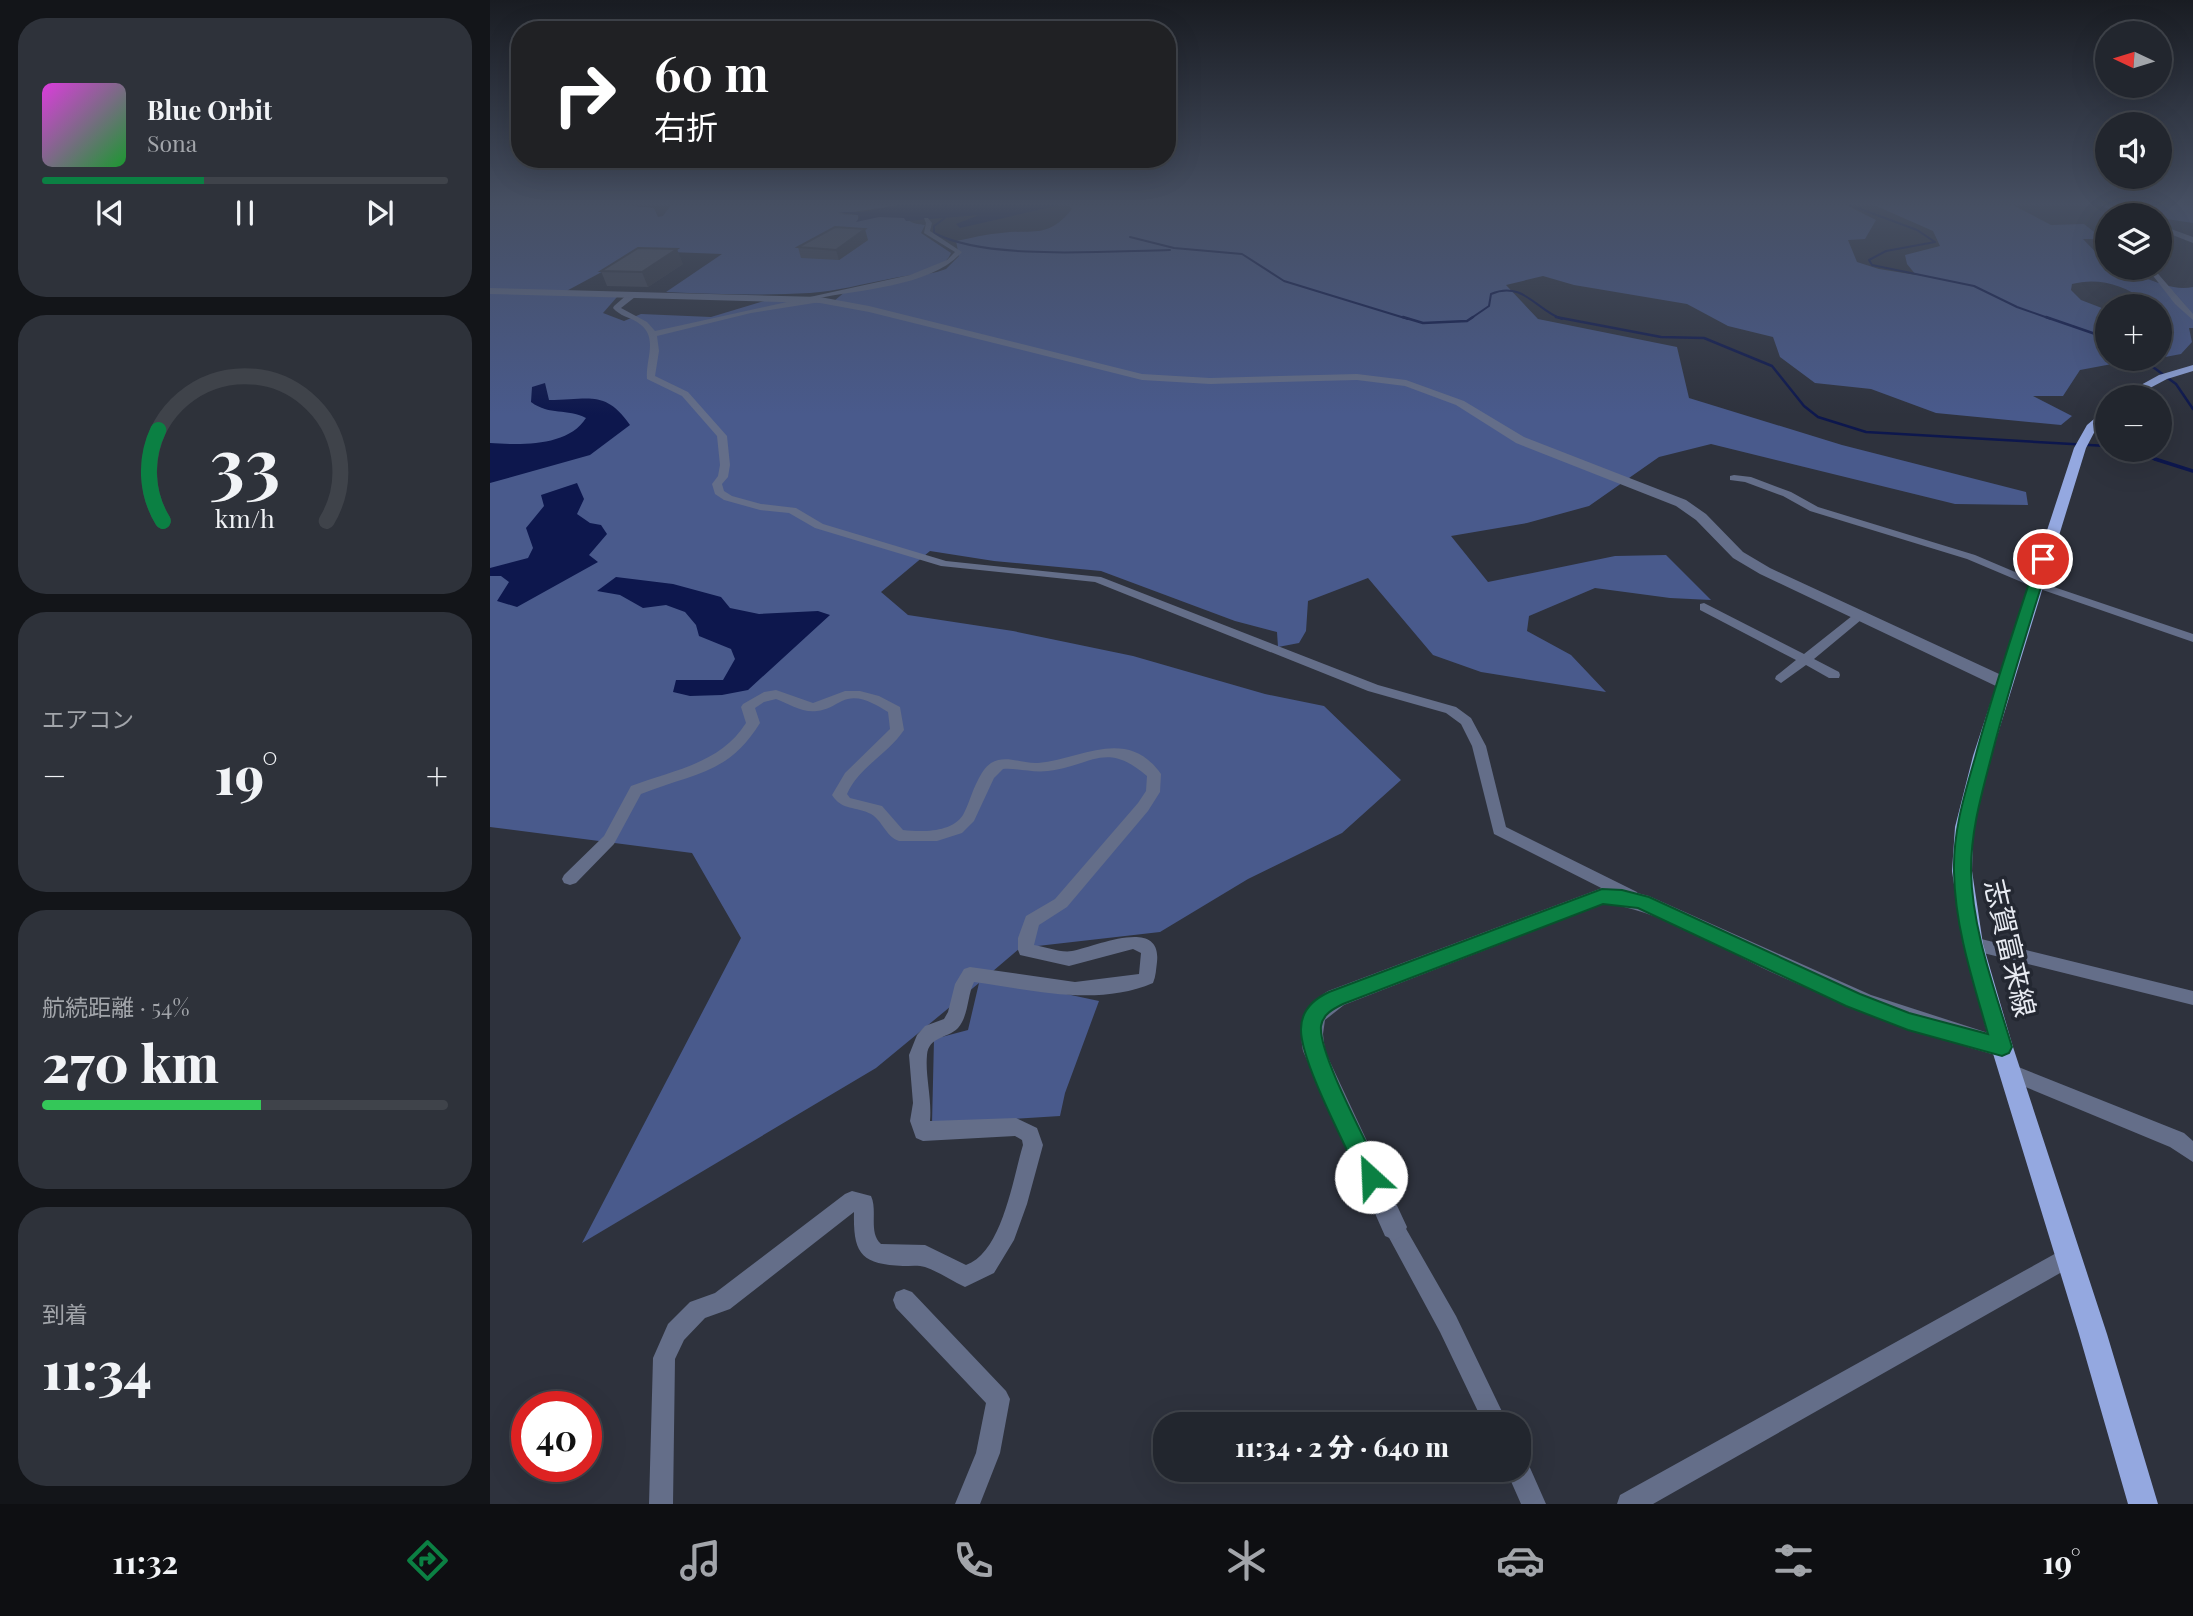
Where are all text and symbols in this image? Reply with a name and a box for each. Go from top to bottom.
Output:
north arrow [2095,21,2172,98]
map controls [2095,21,2172,462]
text: 60 m [654,39,769,104]
icon: right [539,49,630,140]
text: Blue Orbit [147,92,272,127]
text: 右折 [654,104,718,147]
button: sound [2095,112,2172,189]
text: Sona [147,127,197,158]
icon: previous [91,194,129,232]
icon: pause [226,194,264,232]
icon: next [361,194,399,232]
button: layers [2095,203,2172,280]
button: + [2095,294,2172,371]
button: − [2095,385,2172,462]
text: 33 [209,412,281,509]
text: km/h [215,501,275,534]
pin [2013,529,2073,589]
icon: arrive [2024,540,2062,578]
text: エアコン [42,703,134,734]
text: 19° [215,739,278,808]
text: − [42,749,67,800]
text: + [426,749,448,800]
street label: 志賀富来線 [1978,875,2045,1020]
text: 航続距離 · 54% [42,991,190,1022]
text: 270 km [42,1027,219,1096]
position arrow [1334,1140,1408,1214]
text: 到着 [42,1298,88,1329]
text: 11:34 [42,1334,152,1403]
speed limit sign: 40 [511,1391,602,1482]
text: 11:34 · 2 分 · 640 m [1235,1429,1449,1464]
icon: directions [403,1536,452,1585]
icon: music [676,1536,725,1585]
icon: phone [949,1536,998,1585]
icon: climate [1222,1536,1271,1585]
icon: car [1496,1536,1545,1585]
icon: filters [1769,1536,1818,1585]
text: 11:32 [112,1539,178,1582]
text: 19° [2042,1539,2081,1582]

